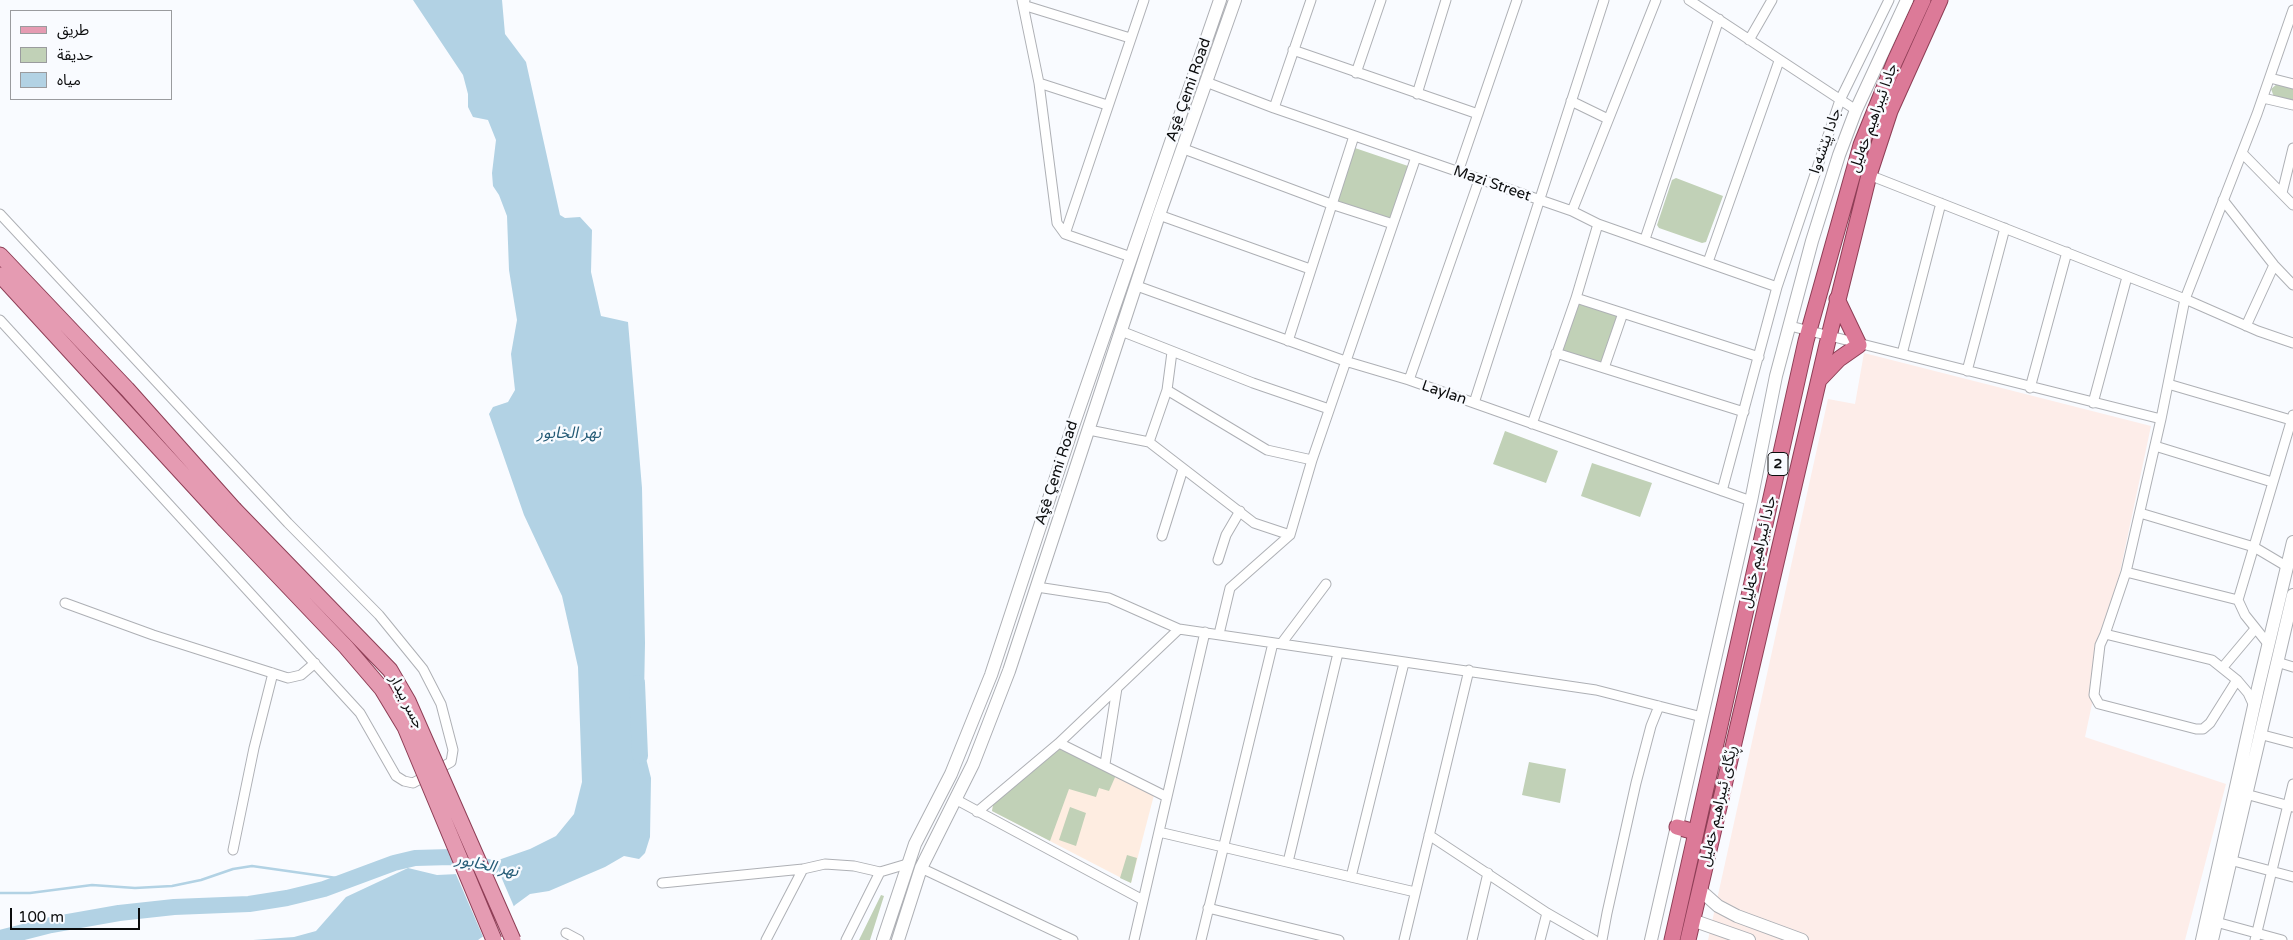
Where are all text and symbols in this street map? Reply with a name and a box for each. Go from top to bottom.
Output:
legend [10,10,172,100]
text: طريق [57,21,89,39]
street label: Aşê Çemi Road [1163,36,1215,144]
text: حديقة [57,46,93,64]
street label: جادا ئیبراهیم خەلیل [1846,61,1902,175]
text: مياه [57,71,81,89]
street label: جادا پێشەوا [1806,106,1846,176]
street label: Mazi Street [1451,162,1533,206]
street label: Laylan [1419,377,1469,409]
street label: Aşê Çemi Road [1032,419,1082,527]
water label: نهر الخابور [537,424,601,444]
road number: 2 [1768,452,1788,476]
street label: جادا ئیبراهیم خەلیل [1737,494,1781,610]
street label: جسر بيدار [385,672,427,732]
street label: ڕێگای ئیبراهیم خەلیل [1696,744,1742,868]
water label: نهر الخابور [454,850,520,882]
scale bar [12,898,142,930]
text: 100 m [18,908,64,926]

